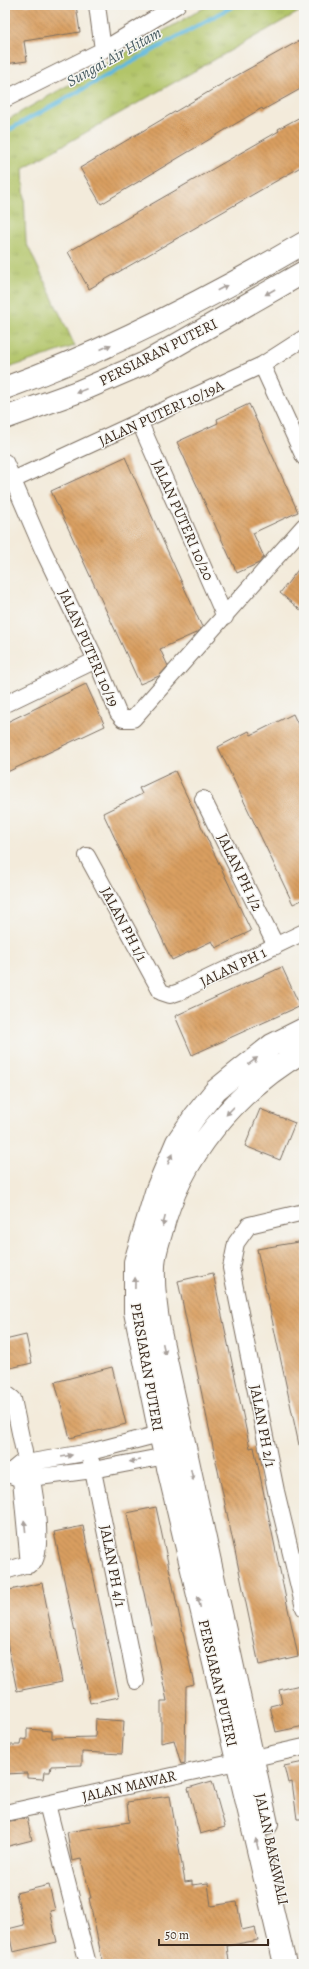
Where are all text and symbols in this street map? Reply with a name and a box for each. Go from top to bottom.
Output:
water label: Sungai Air Hitam [63,22,166,92]
one-way arrow [216,285,228,292]
one-way arrow [264,288,276,295]
street label: PERSIARAN PUTERI [96,314,220,390]
one-way arrow [100,344,112,350]
street label: JALAN PUTERI 10/19A [95,375,227,451]
one-way arrow [74,388,86,394]
street label: JALAN PUTERI 10/20 [147,456,219,584]
street label: JALAN PUTERI 10/19 [54,586,124,710]
street label: JALAN PH 1/2 [213,830,267,914]
street label: JALAN PH 1/1 [96,883,152,965]
street label: JALAN PH 1 [196,942,270,992]
one-way arrow [247,1057,258,1065]
one-way arrow [226,1106,235,1116]
one-way arrow [168,1152,174,1164]
one-way arrow [161,1215,167,1227]
one-way arrow [131,1277,138,1289]
street label: PERSIARAN PUTERI [126,1301,168,1433]
one-way arrow [161,1342,167,1355]
street label: JALAN PH 2/1 [245,1383,281,1469]
one-way arrow [61,1452,73,1458]
one-way arrow [129,1458,141,1464]
one-way arrow [190,1469,196,1482]
one-way arrow [22,1520,29,1532]
street label: JALAN PH 4/1 [95,1523,131,1609]
one-way arrow [196,1595,202,1607]
street label: PERSIARAN PUTERI [194,1617,242,1749]
street label: JALAN MAWAR [80,1765,179,1807]
street label: JALAN BAKAWALI [250,1791,294,1907]
one-way arrow [253,1838,259,1851]
scale bar [159,1921,268,1947]
text: 50 m [165,1927,189,1943]

